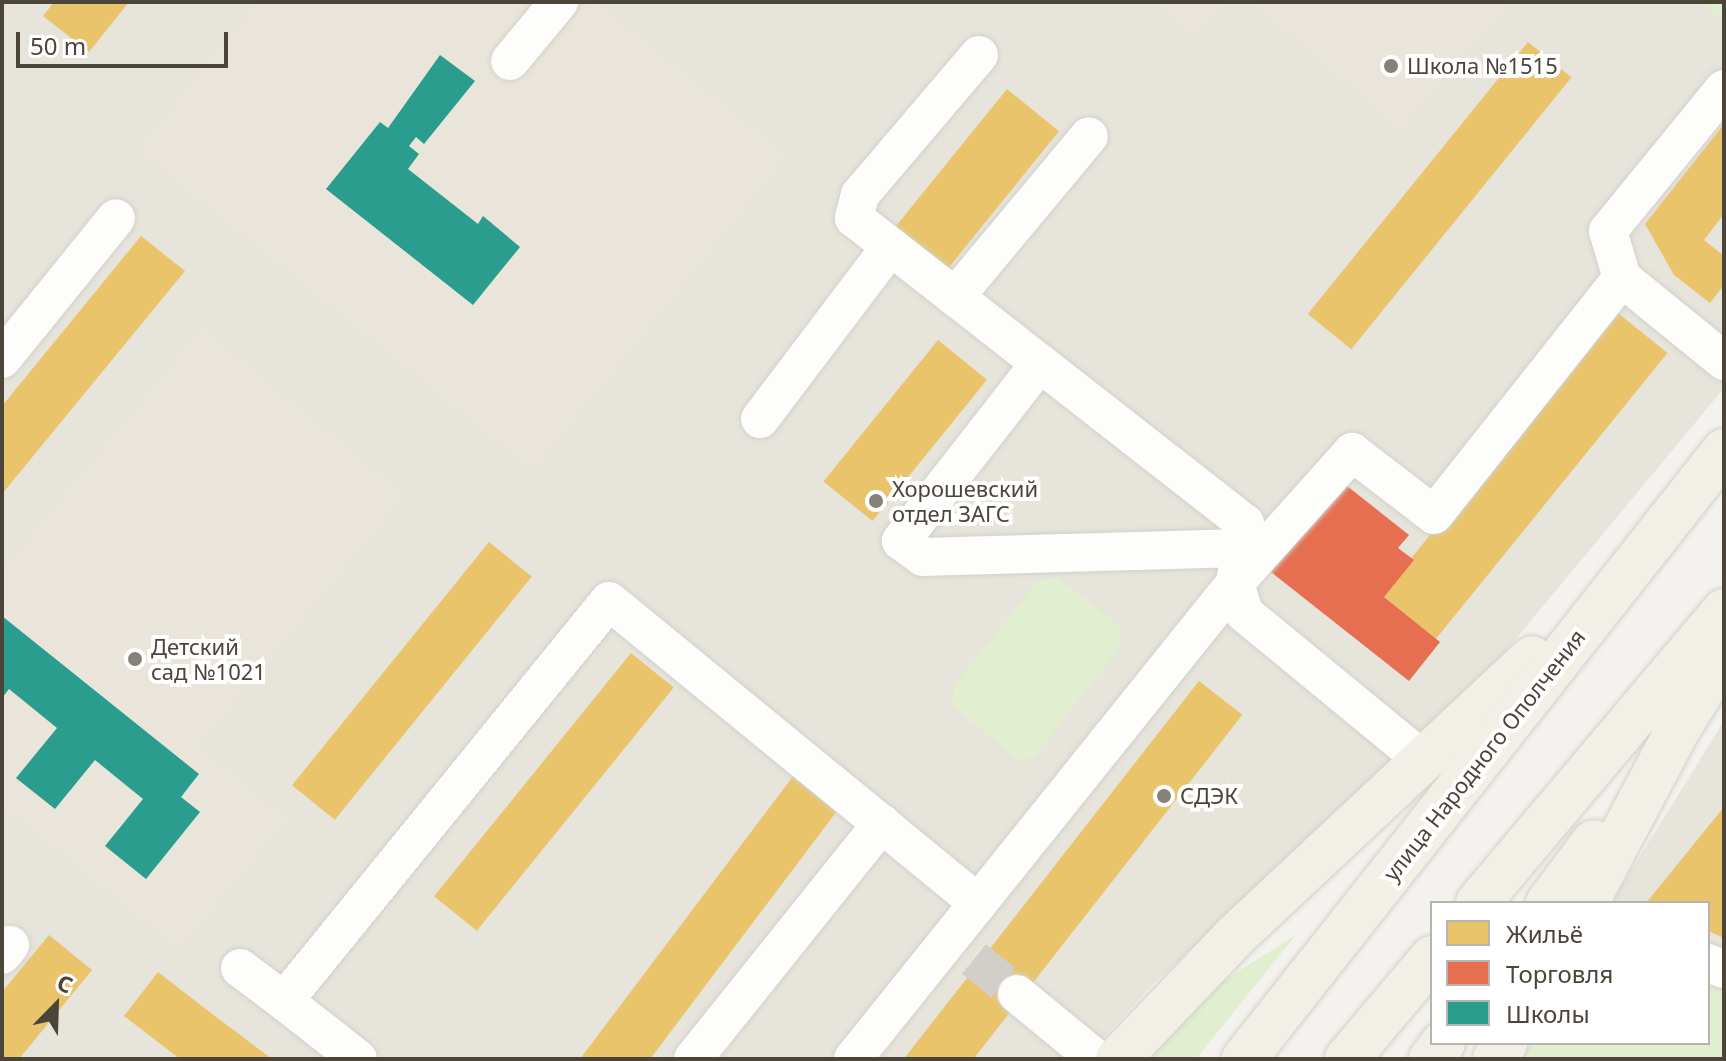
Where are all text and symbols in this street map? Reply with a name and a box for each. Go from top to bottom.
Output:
scale bar [20,16,232,66]
text: 50 m [30,29,86,62]
place label: Школа №1515 [1407,53,1558,79]
marker: Школа №1515 [1382,57,1400,75]
place label: Хорошевский отдел ЗАГС [892,475,1038,526]
marker: Хорошевский отдел ЗАГС [867,492,885,510]
street label: улица Народного Ополчения [1378,624,1590,886]
place label: Детский сад №1021 [151,633,266,684]
marker: Детский сад №1021 [126,650,144,668]
place label: СДЭК [1180,783,1238,809]
marker: СДЭК [1155,787,1173,805]
legend [1430,901,1710,1045]
text: Жильё [1506,917,1583,950]
text: Торговля [1506,957,1613,990]
north arrow [16,965,96,1045]
text: С [53,966,78,999]
text: Школы [1506,997,1590,1030]

